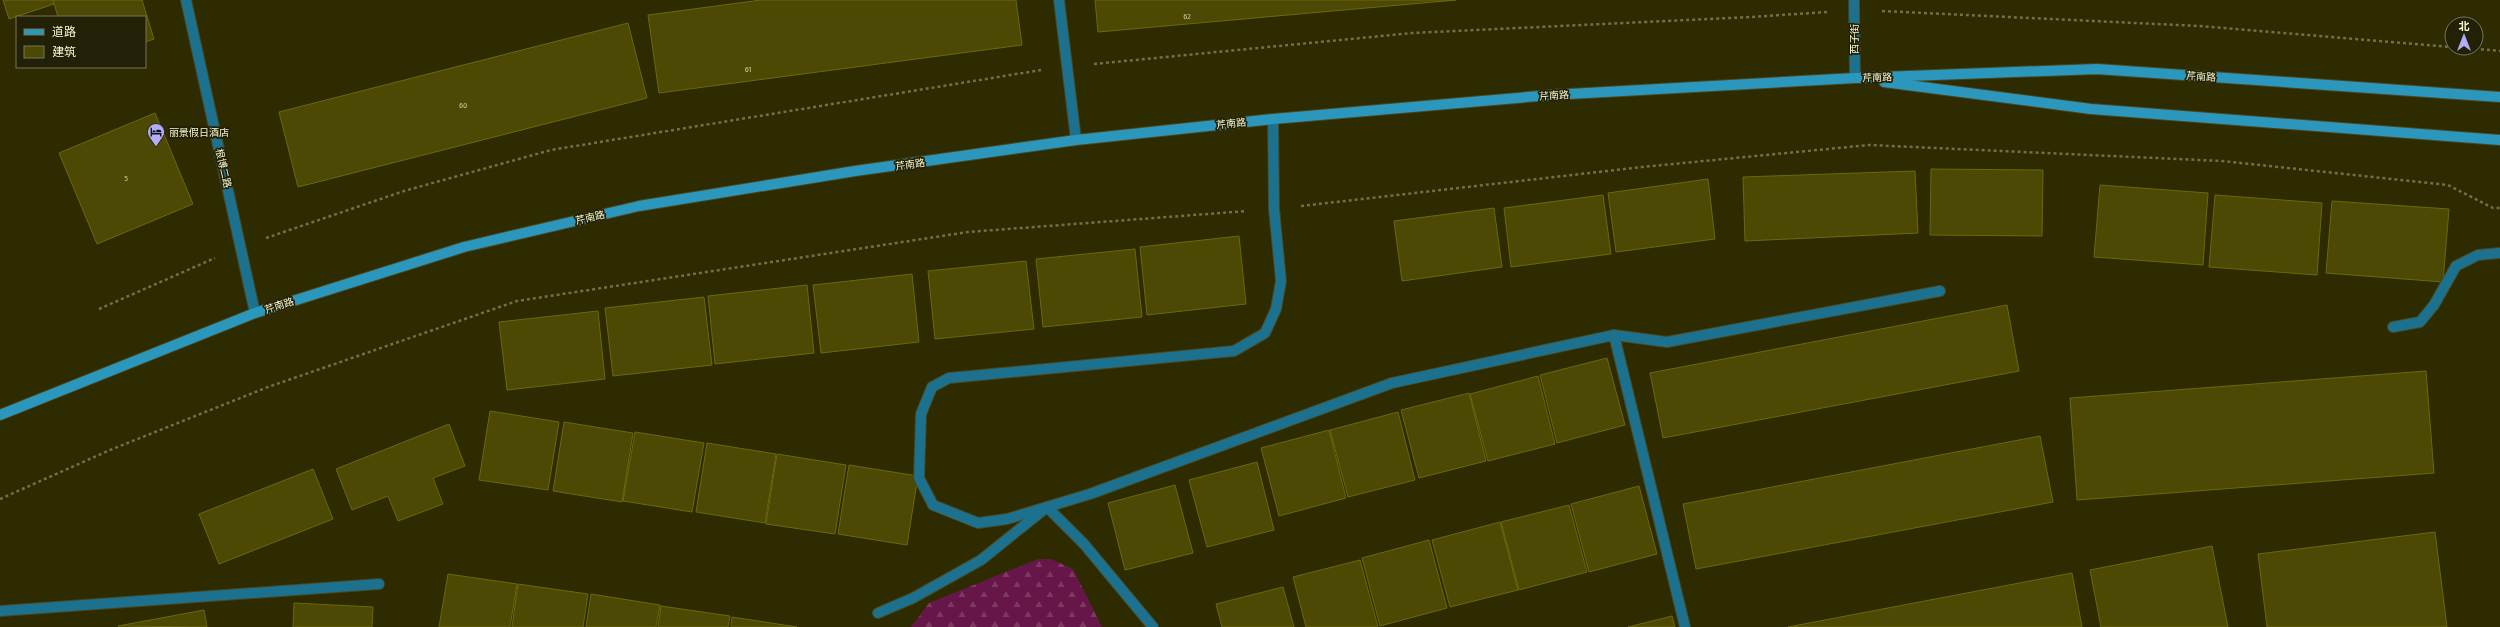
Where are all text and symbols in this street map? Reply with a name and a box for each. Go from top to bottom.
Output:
house number: 62 [1183,12,1191,21]
legend [16,16,146,68]
north arrow [2444,16,2484,56]
text: 北 [2459,20,2470,33]
street label: 西子街 [1849,24,1861,54]
text: 道路 [52,25,76,39]
text: 建筑 [52,45,76,59]
house number: 61 [745,65,751,74]
street label: 芹南路 [2186,70,2216,84]
street label: 芹南路 [1862,71,1892,85]
street label: 芹南路 [1539,89,1569,103]
house number: 60 [459,101,467,110]
street label: 芹南路 [1216,116,1247,132]
hotel icon: 丽景假日酒店 [146,122,166,147]
place label: 丽景假日酒店 [169,127,229,139]
street label: 根博二路 [213,147,233,189]
street label: 芹南路 [894,157,926,173]
house number: 5 [124,174,128,183]
street label: 芹南路 [574,209,606,227]
street label: 芹南路 [263,296,295,316]

